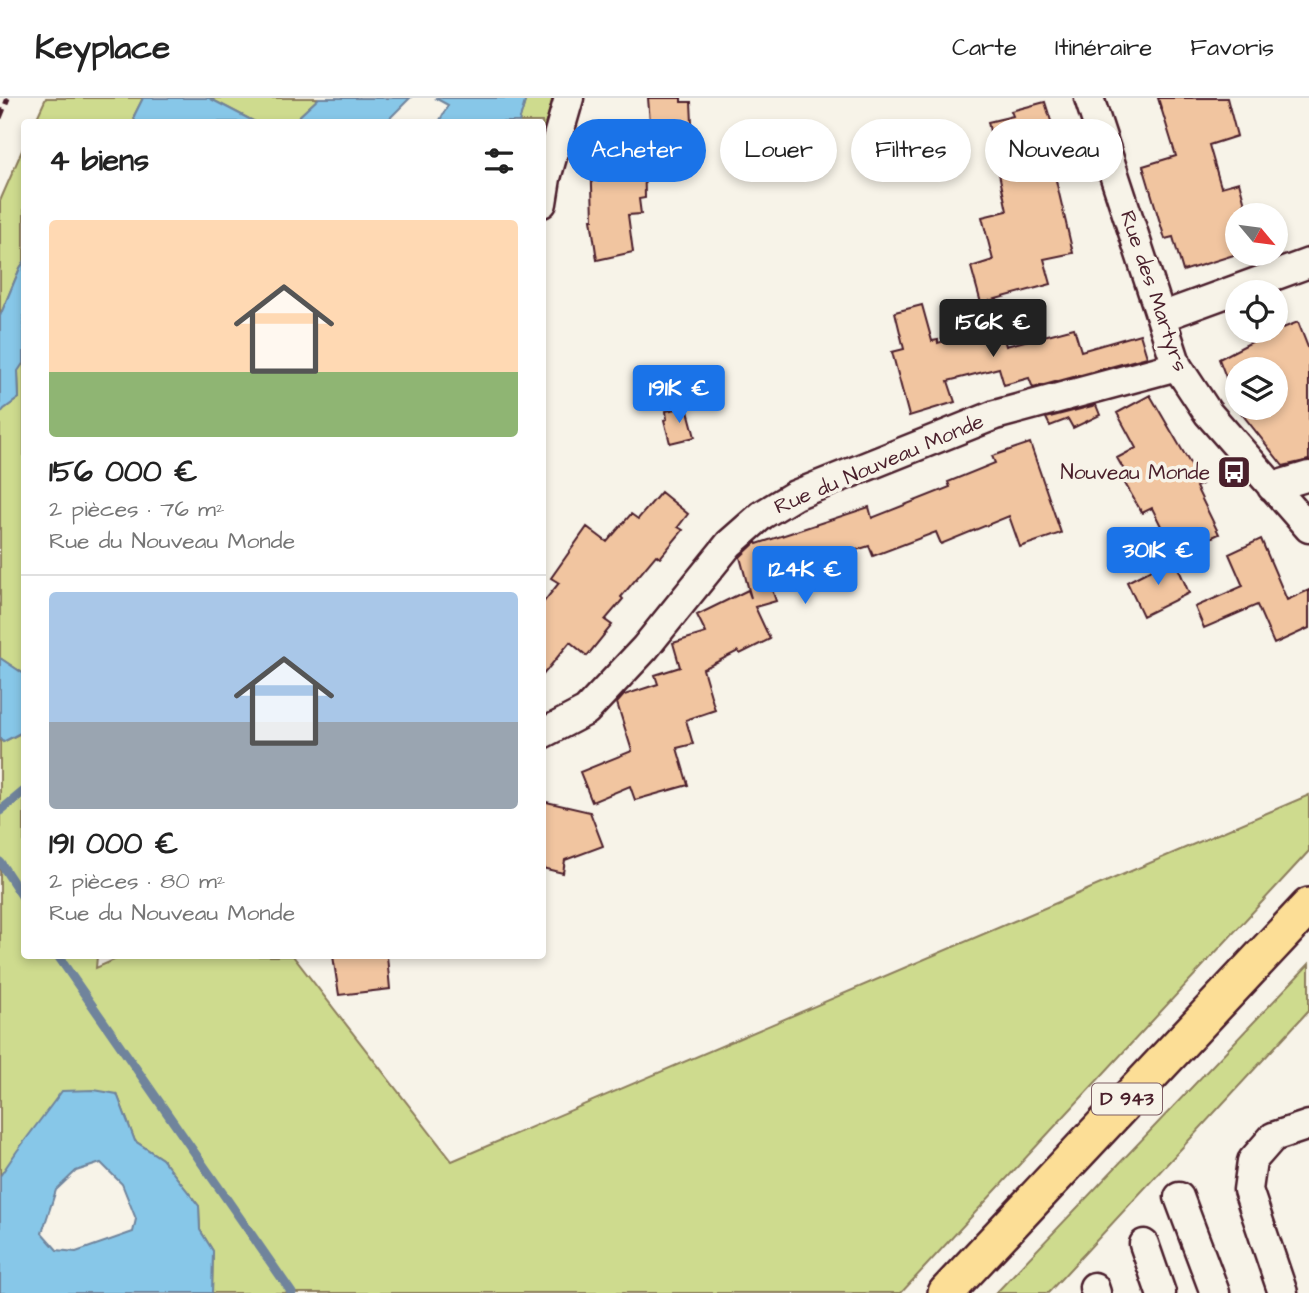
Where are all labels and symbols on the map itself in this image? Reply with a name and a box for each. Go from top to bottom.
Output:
north arrow [1225,203,1288,266]
street label: Rue des Martyrs [1111,207,1195,376]
pin: 156K € [936,300,1050,359]
pin: 191K € [622,366,736,425]
street label: Rue du Nouveau Monde [770,407,988,521]
bus stop icon: Nouveau Monde [1215,453,1253,491]
place label: Nouveau Monde [1061,458,1210,487]
pin: 301K € [1101,528,1215,587]
pin: 124K € [748,546,862,606]
road number: D 943 [1092,1084,1162,1114]

